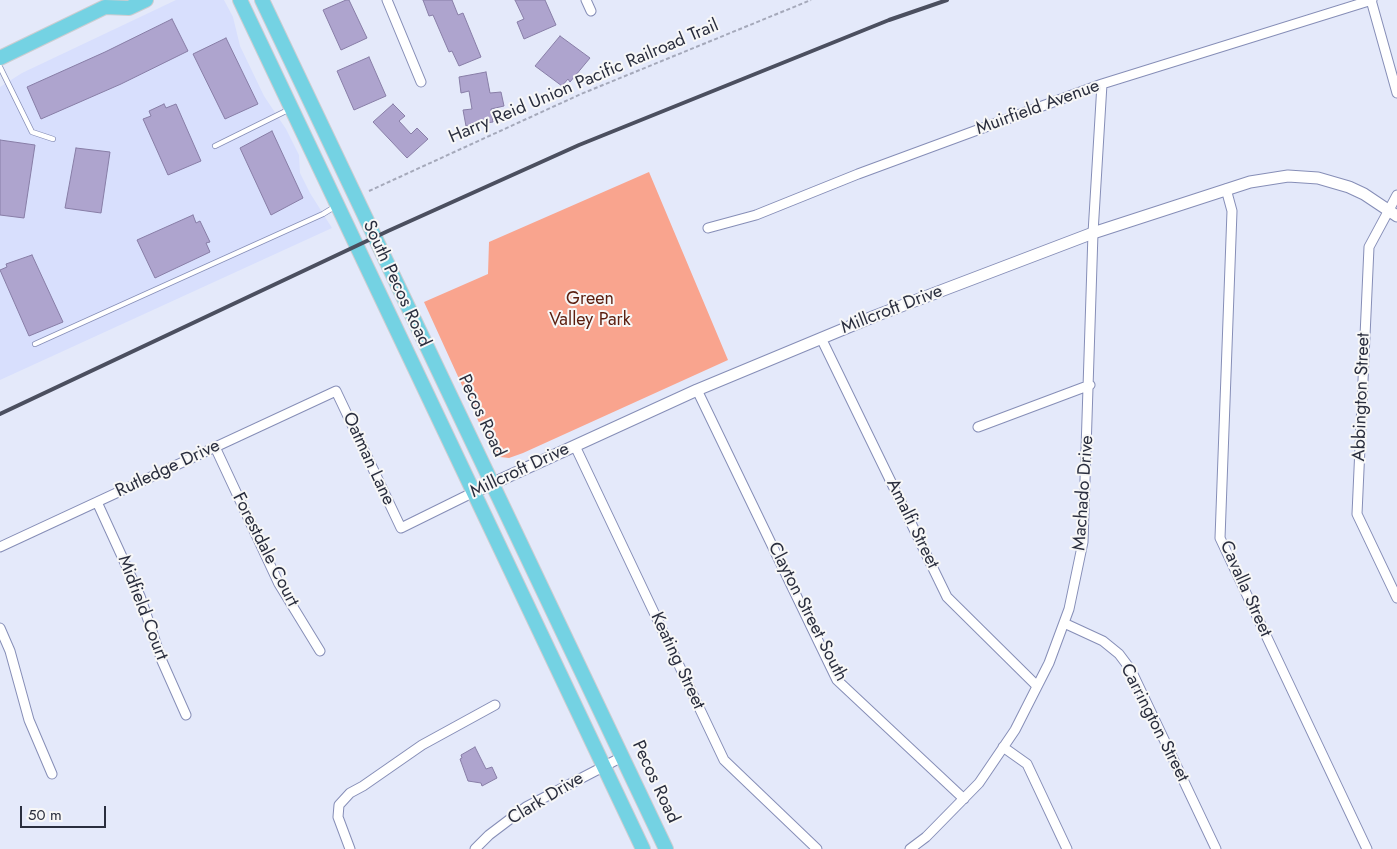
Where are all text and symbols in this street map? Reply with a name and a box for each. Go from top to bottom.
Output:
street label: Harry Reid Union Pacific Railroad Trail [446,15,722,149]
street label: Muirfield Avenue [973,76,1103,140]
street label: South Pecos Road [357,217,435,351]
street label: Millcroft Drive [838,281,946,339]
park label: Green Valley Park [549,289,631,332]
street label: Abbington Street [1349,332,1375,462]
street label: Pecos Road [453,371,509,461]
street label: Oatman Lane [337,409,399,509]
street label: Rutledge Drive [112,435,224,503]
street label: Machado Drive [1069,435,1099,551]
street label: Millcroft Drive [467,439,573,503]
street label: Amalfi Street [881,476,943,572]
street label: Forestdale Court [227,489,303,611]
street label: Cavalla Street [1214,538,1276,640]
street label: Clayton Street South [763,539,851,685]
street label: Midfield Court [112,553,172,663]
street label: Keating Street [645,609,709,713]
street label: Carrington Street [1115,660,1193,786]
street label: Pecos Road [627,737,683,827]
street label: Clark Drive [504,768,588,830]
scale bar [22,796,109,828]
text: 50 m [28,804,62,826]

